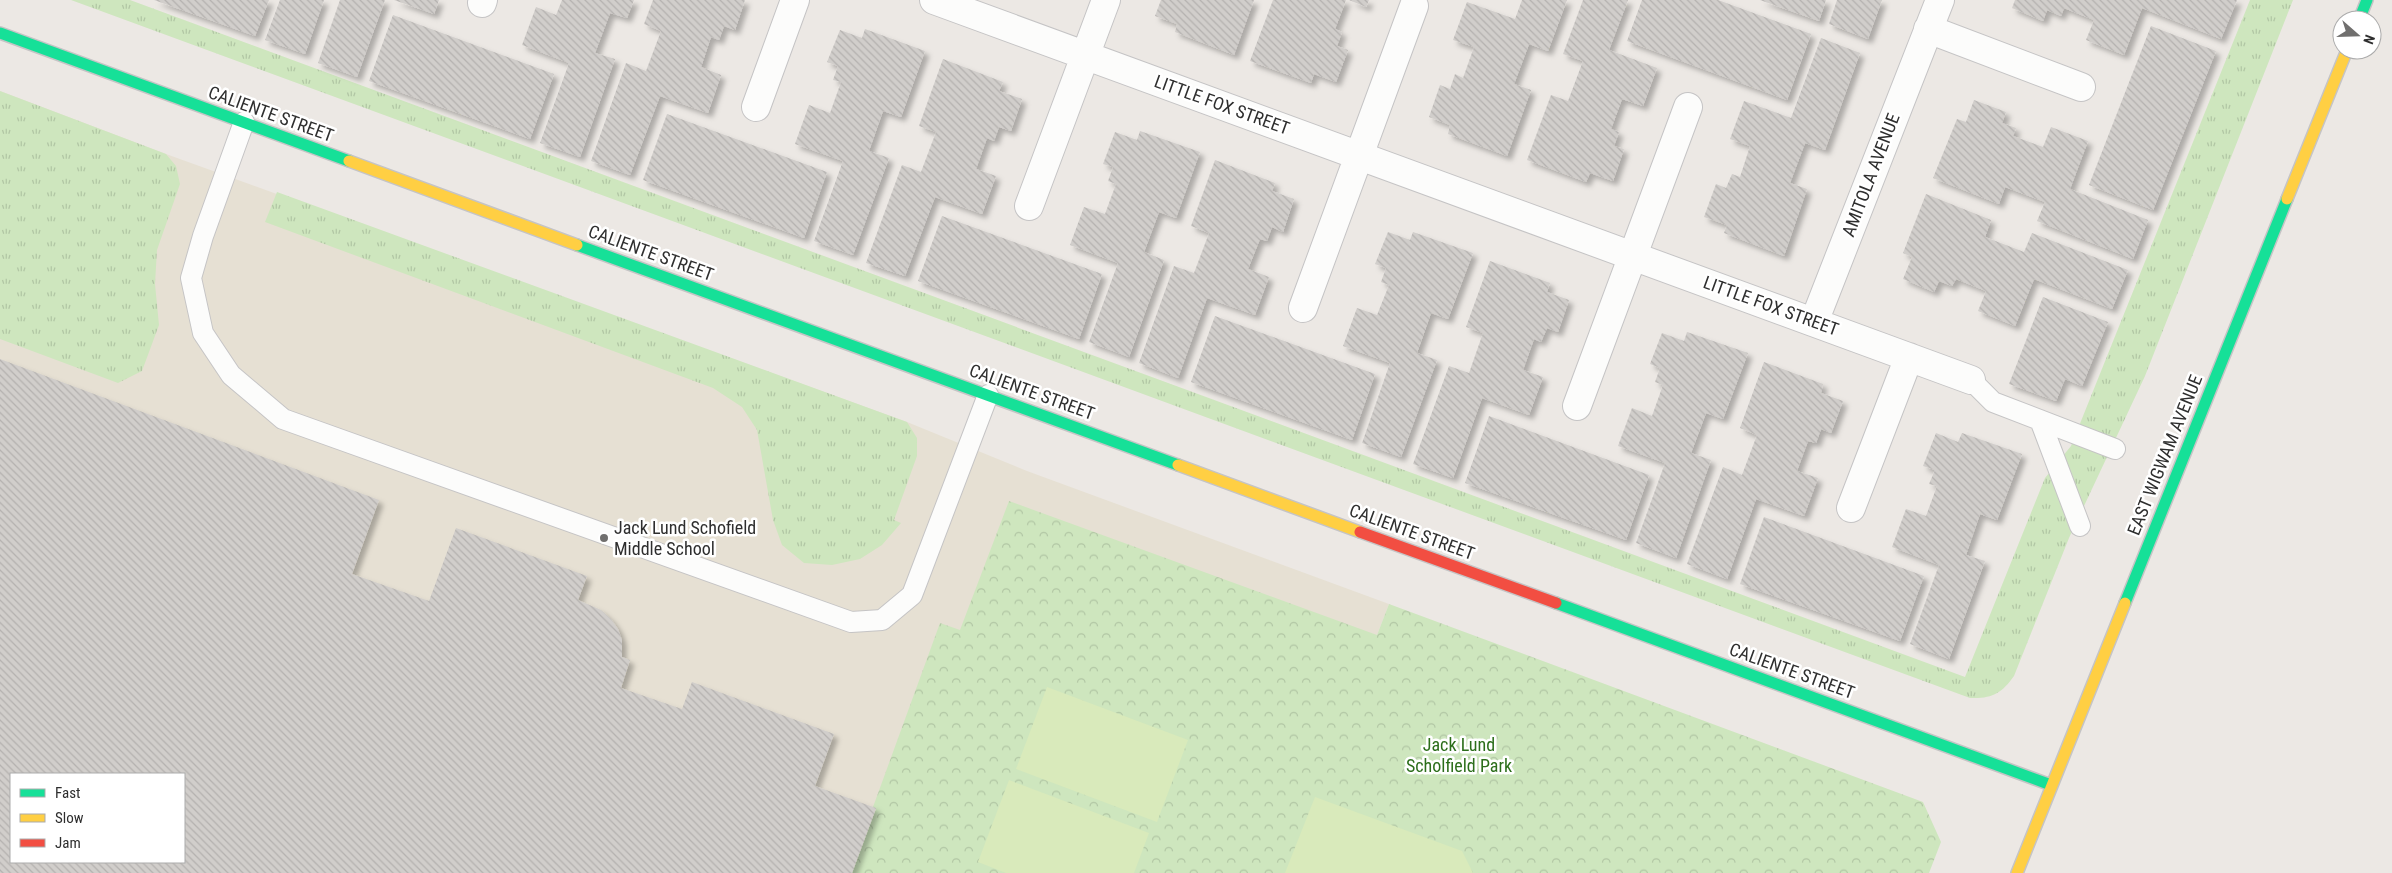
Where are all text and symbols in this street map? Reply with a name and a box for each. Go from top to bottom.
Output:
north arrow [2332,10,2382,60]
text: N [2360,33,2378,46]
street label: LITTLE FOX STREET [1152,70,1293,139]
street label: CALIENTE STREET [206,81,337,146]
street label: AMITOLA AVENUE [1837,110,1904,239]
street label: CALIENTE STREET [586,220,717,285]
street label: LITTLE FOX STREET [1701,271,1842,340]
street label: CALIENTE STREET [967,359,1098,424]
street label: EAST WIGWAM AVENUE [2123,372,2206,538]
street label: CALIENTE STREET [1347,499,1478,564]
place label: Jack Lund Schofield Middle School [614,517,756,559]
marker: Jack Lund Schofield Middle School [598,532,610,544]
street label: CALIENTE STREET [1727,638,1858,703]
park label: Jack Lund Scholfield Park [1406,734,1512,776]
legend [10,773,185,863]
text: Fast [55,784,80,802]
text: Slow [55,809,84,827]
text: Jam [55,834,81,852]

